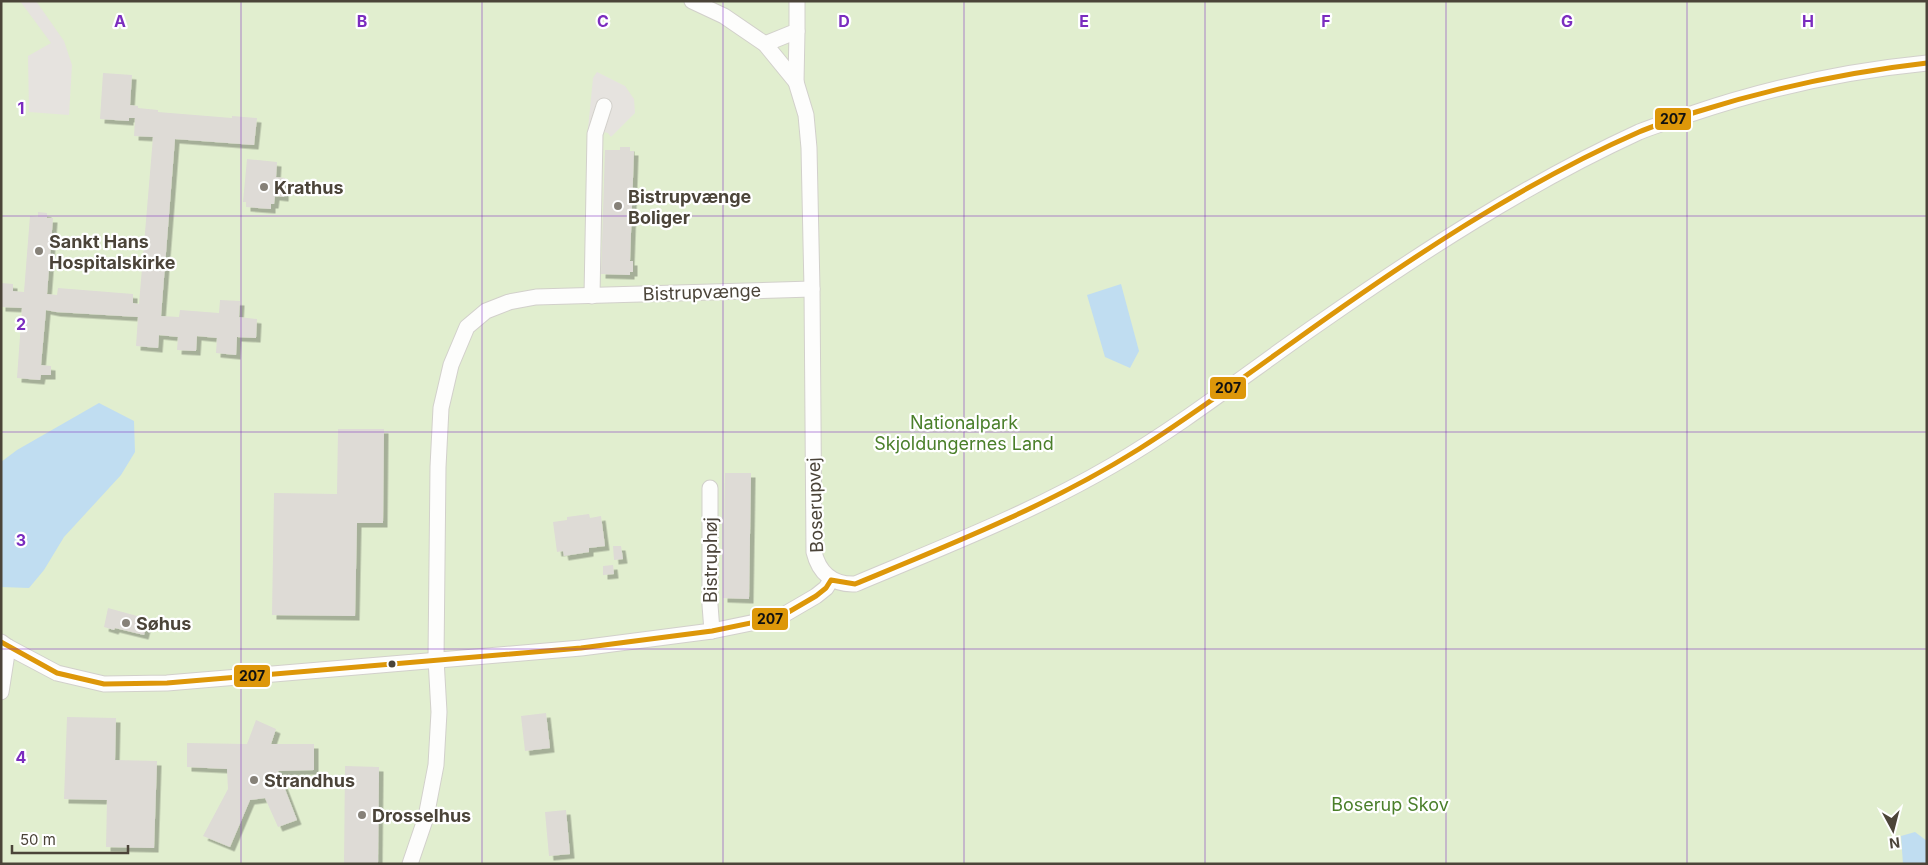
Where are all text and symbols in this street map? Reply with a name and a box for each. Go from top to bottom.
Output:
text: A [114,11,126,31]
text: B [357,11,367,31]
text: C [597,11,609,31]
text: D [838,11,850,31]
text: E [1079,11,1089,31]
text: F [1321,11,1331,31]
text: G [1561,11,1573,31]
text: H [1802,11,1814,31]
text: 1 [18,98,24,118]
line badge: 207 [1654,107,1692,131]
text: 207 [1660,110,1686,127]
place label: Krathus [274,177,344,198]
marker: Krathus [258,181,270,193]
place label: Bistrupvænge Boliger [628,186,752,228]
marker: Bistrupvænge Boliger [612,200,624,212]
place label: Sankt Hans Hospitalskirke [49,231,176,273]
marker: Sankt Hans Hospitalskirke [33,245,45,257]
street label: Bistrupvænge [643,279,761,305]
text: 2 [16,314,26,334]
line badge: 207 [1209,376,1247,400]
text: 207 [1215,379,1241,396]
park label: Nationalpark Skjoldungernes Land [874,412,1054,454]
street label: Boserupvej [803,457,827,553]
street label: Bistruphøj [700,517,721,603]
text: 3 [16,530,26,550]
line badge: 207 [751,607,789,631]
text: 207 [757,610,783,627]
place label: Søhus [136,613,191,634]
marker: Søhus [120,617,132,629]
unlabelled marker [387,659,397,669]
line badge: 207 [233,664,271,688]
text: 207 [239,667,265,684]
text: 4 [16,747,27,767]
place label: Strandhus [264,770,355,791]
marker: Strandhus [248,774,260,786]
park label: Boserup Skov [1331,794,1449,815]
place label: Drosselhus [372,805,471,826]
north arrow [1868,805,1918,855]
marker: Drosselhus [356,809,368,821]
scale bar [12,822,129,854]
text: 50 m [20,830,56,849]
text: N [1888,834,1901,852]

